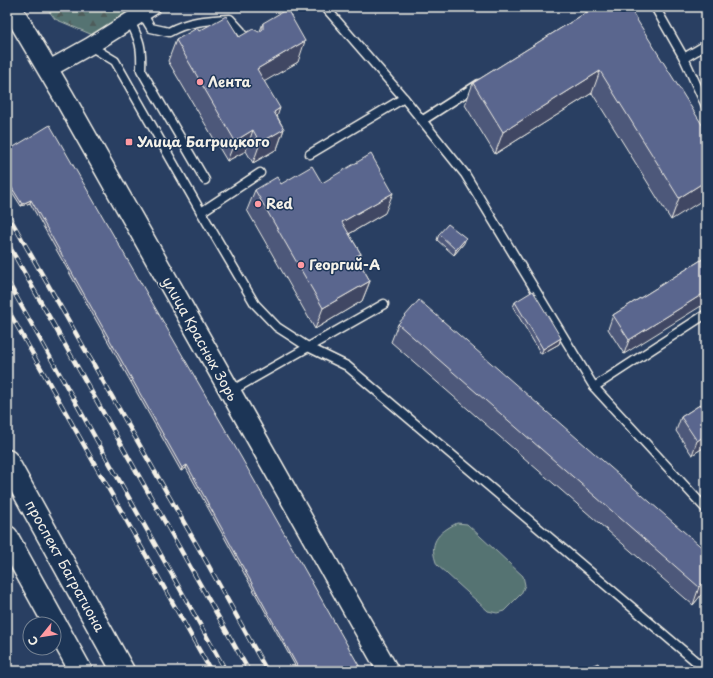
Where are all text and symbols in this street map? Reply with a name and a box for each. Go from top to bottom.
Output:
place label: Лента [208,71,251,92]
marker: Лента [195,77,205,87]
place label: Улица Багрицкого [136,131,270,152]
marker: Улица Багрицкого [124,137,134,147]
place label: Red [266,193,294,214]
marker: Red [253,199,263,209]
place label: Георгий-А [309,254,380,275]
marker: Георгий-А [296,260,306,270]
street label: улица Красных Зорь [157,273,243,405]
street label: проспект Багратиона [20,496,111,636]
north arrow [22,616,62,656]
text: С [23,633,42,649]

